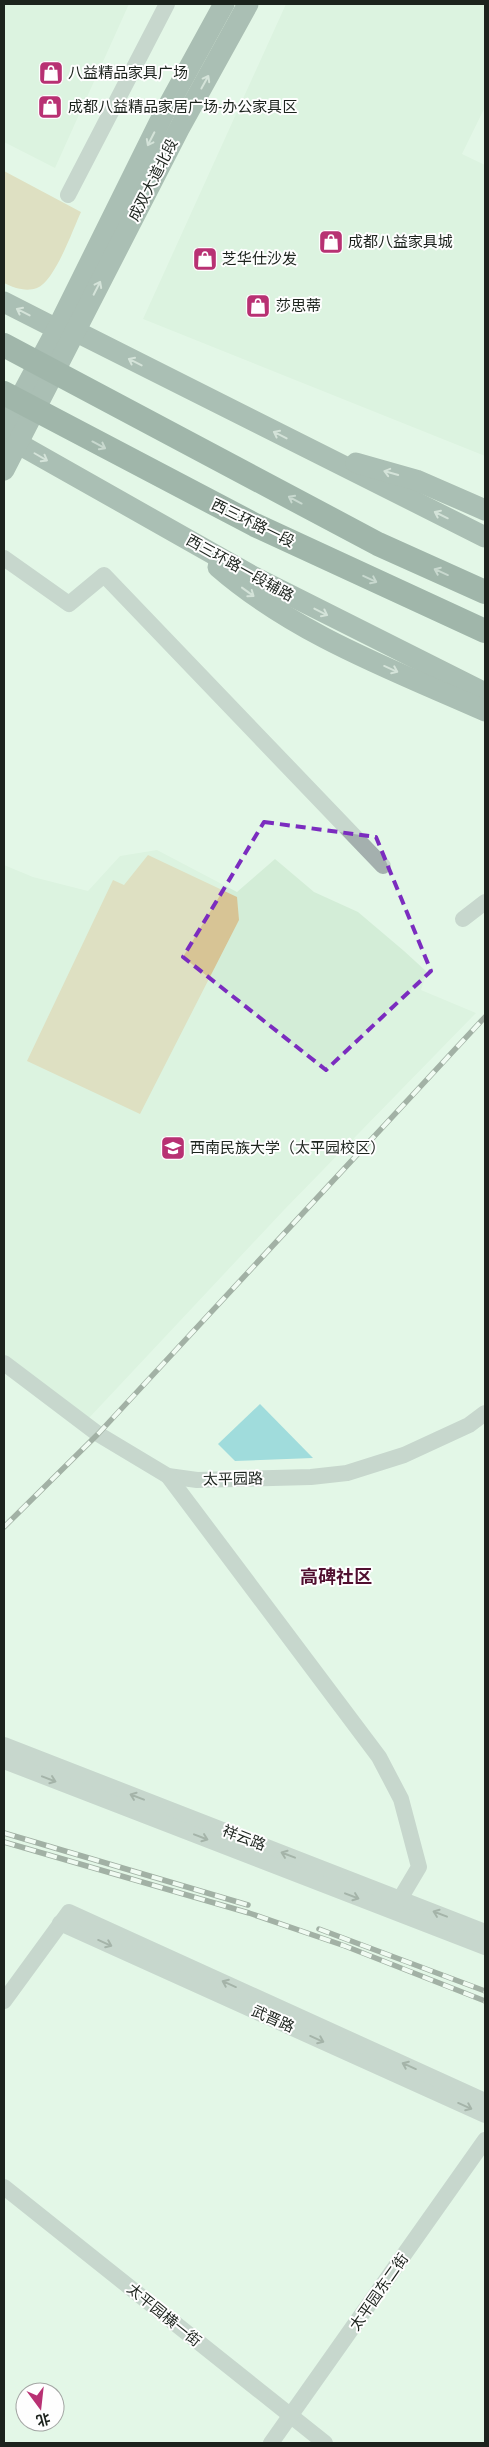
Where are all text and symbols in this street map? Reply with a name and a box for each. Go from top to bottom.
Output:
shop icon: 八益精品家具广场 [38,60,64,86]
place label: 八益精品家具广场 [68,63,188,82]
one-way arrow [201,75,210,90]
shop icon: 成都八益精品家居广场-办公家具区 [37,94,63,120]
place label: 成都八益精品家居广场-办公家具区 [68,97,297,116]
one-way arrow [146,131,155,146]
street label: 成双大道北段 [124,135,181,224]
shop icon: 成都八益家具城 [318,229,344,255]
place label: 成都八益家具城 [348,232,453,251]
shop icon: 芝华仕沙发 [192,246,218,272]
place label: 芝华仕沙发 [222,249,297,268]
one-way arrow [93,281,102,296]
shop icon: 莎思蒂 [245,293,271,319]
place label: 莎思蒂 [276,296,321,315]
one-way arrow [16,307,31,316]
one-way arrow [128,357,143,366]
one-way arrow [273,430,288,439]
one-way arrow [91,441,106,450]
one-way arrow [34,452,48,462]
one-way arrow [384,467,400,477]
street label: 西三环路一段 [209,494,298,551]
one-way arrow [288,495,303,504]
one-way arrow [434,510,449,520]
street label: 西三环路一段辅路 [183,530,297,605]
one-way arrow [434,566,449,576]
one-way arrow [362,574,377,584]
one-way arrow [241,587,255,597]
one-way arrow [313,608,328,617]
one-way arrow [383,664,398,674]
school or university icon: 西南民族大学（太平园校区） [160,1135,186,1161]
place label: 西南民族大学（太平园校区） [190,1138,385,1157]
street label: 太平园路 [203,1468,263,1489]
district label: 高碑社区 [300,1565,372,1588]
one-way arrow [41,1774,56,1784]
one-way arrow [130,1791,145,1801]
street label: 祥云路 [220,1821,269,1854]
one-way arrow [193,1833,208,1842]
one-way arrow [281,1850,296,1860]
one-way arrow [345,1892,360,1901]
one-way arrow [433,1909,448,1918]
one-way arrow [97,1938,112,1948]
one-way arrow [222,1979,237,1989]
street label: 武晋路 [249,2001,298,2036]
one-way arrow [309,2034,324,2044]
one-way arrow [402,2061,417,2070]
one-way arrow [457,2101,472,2111]
street label: 太平园东二街 [345,2249,412,2334]
street label: 太平园横一街 [123,2279,205,2350]
north arrow [15,2382,65,2432]
text: 北 [34,2409,52,2430]

